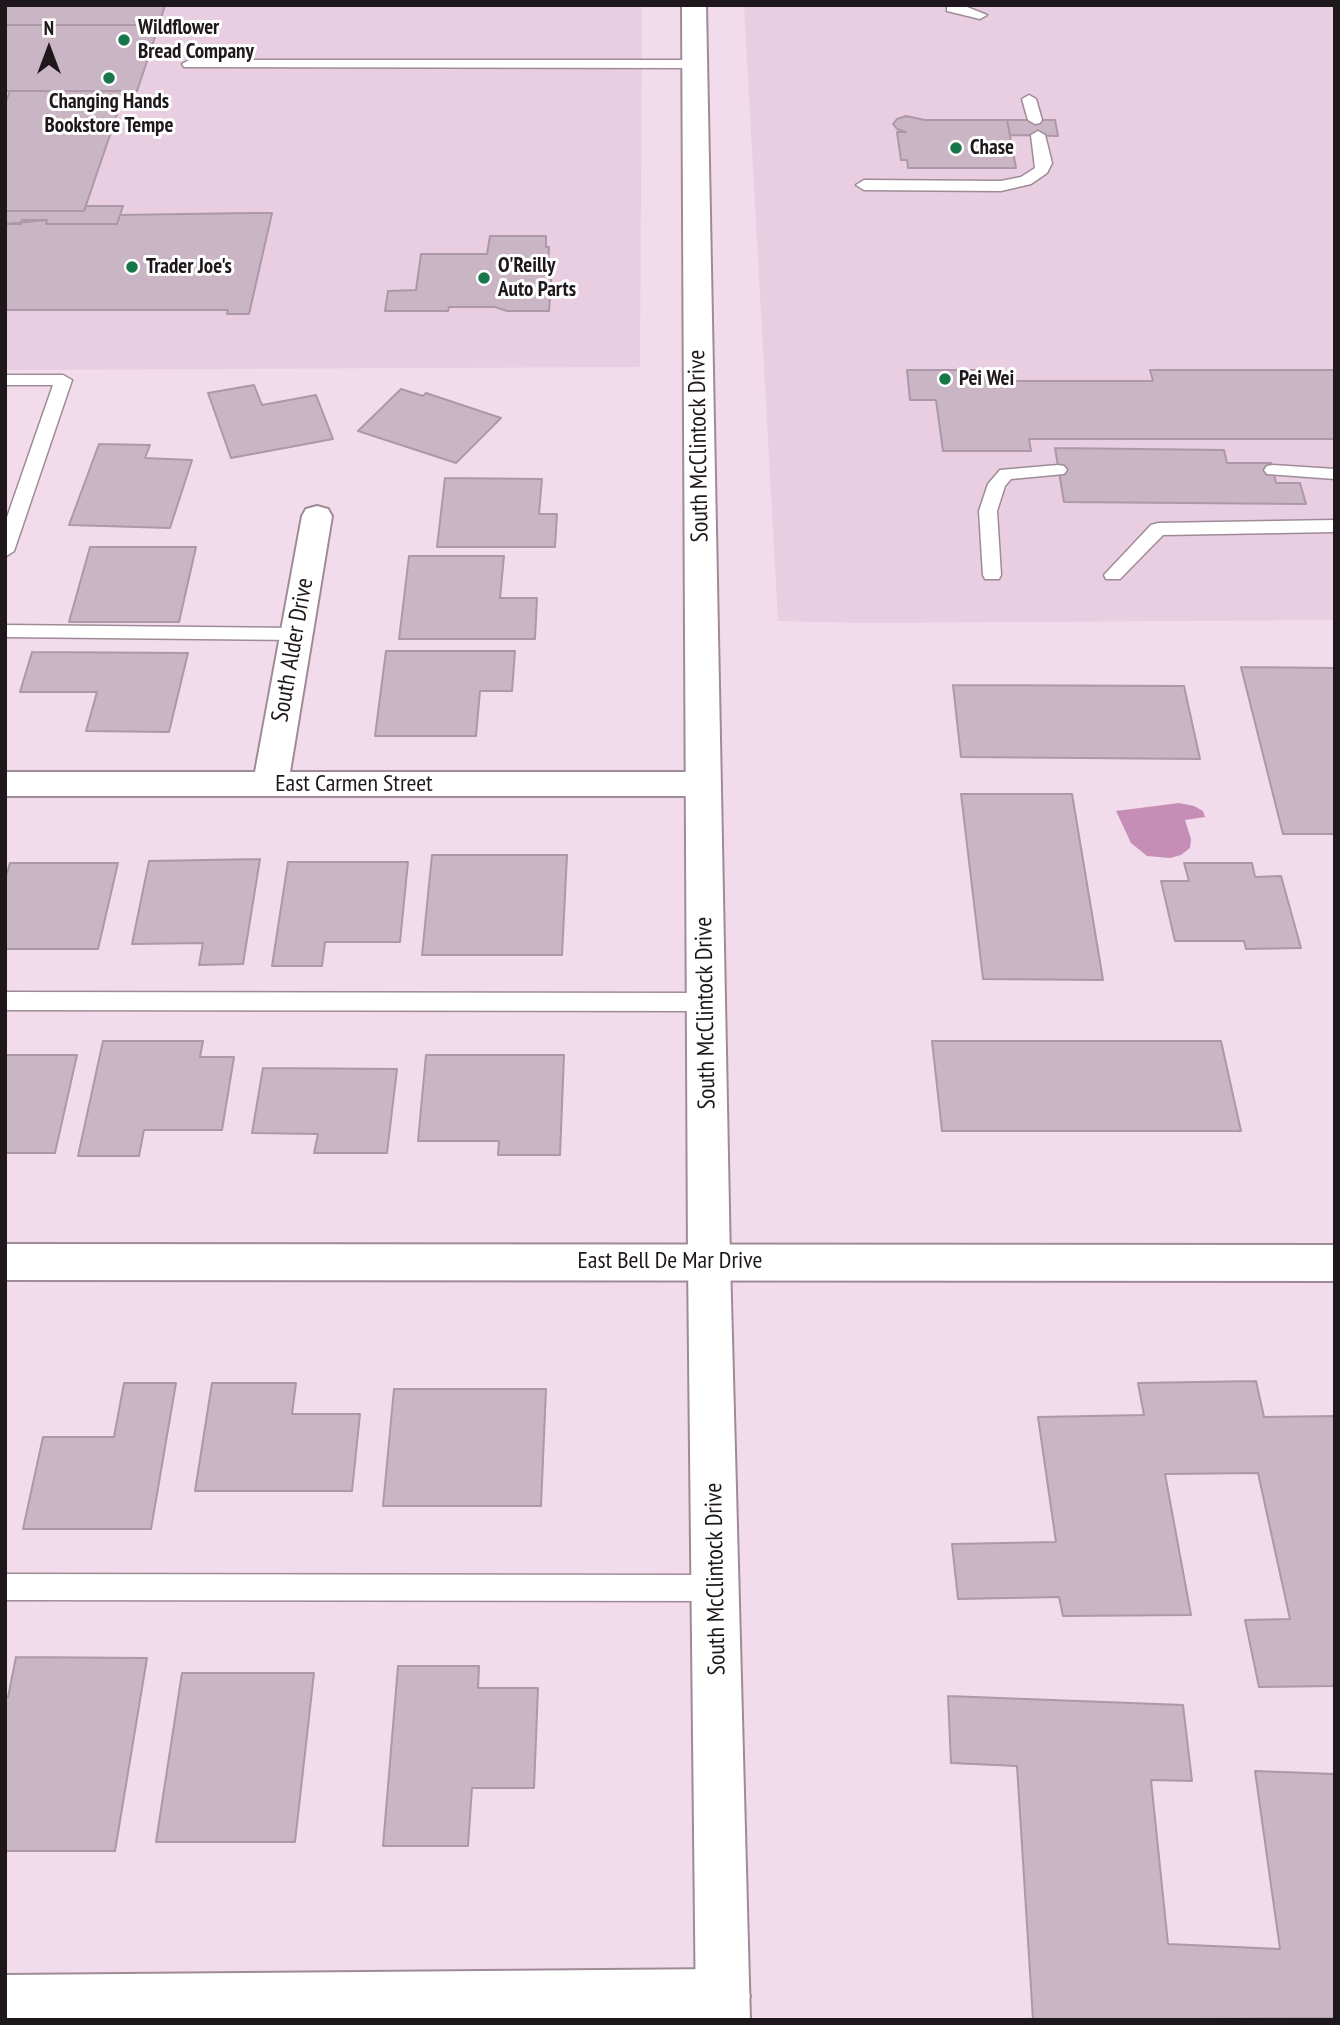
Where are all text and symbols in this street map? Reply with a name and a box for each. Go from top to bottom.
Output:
north arrow [14,14,84,84]
place label: Wildflower Bread Company [138,15,254,65]
text: N [44,16,54,40]
marker: Wildflower Bread Company [116,32,132,48]
marker: Changing Hands Bookstore Tempe [101,70,117,86]
place label: Changing Hands Bookstore Tempe [45,89,173,139]
place label: Chase [970,135,1014,161]
marker: Chase [948,140,964,156]
place label: O'Reilly Auto Parts [498,253,576,303]
place label: Trader Joe's [146,254,232,280]
marker: Trader Joe's [124,259,140,275]
marker: O'Reilly Auto Parts [476,270,492,286]
street label: South McClintock Drive [683,349,715,543]
place label: Pei Wei [959,366,1014,392]
marker: Pei Wei [937,371,953,387]
street label: South Alder Drive [266,576,320,724]
street label: East Carmen Street [275,770,433,798]
street label: South McClintock Drive [690,916,722,1110]
street label: East Bell De Mar Drive [578,1247,762,1275]
street label: South McClintock Drive [700,1482,732,1676]

